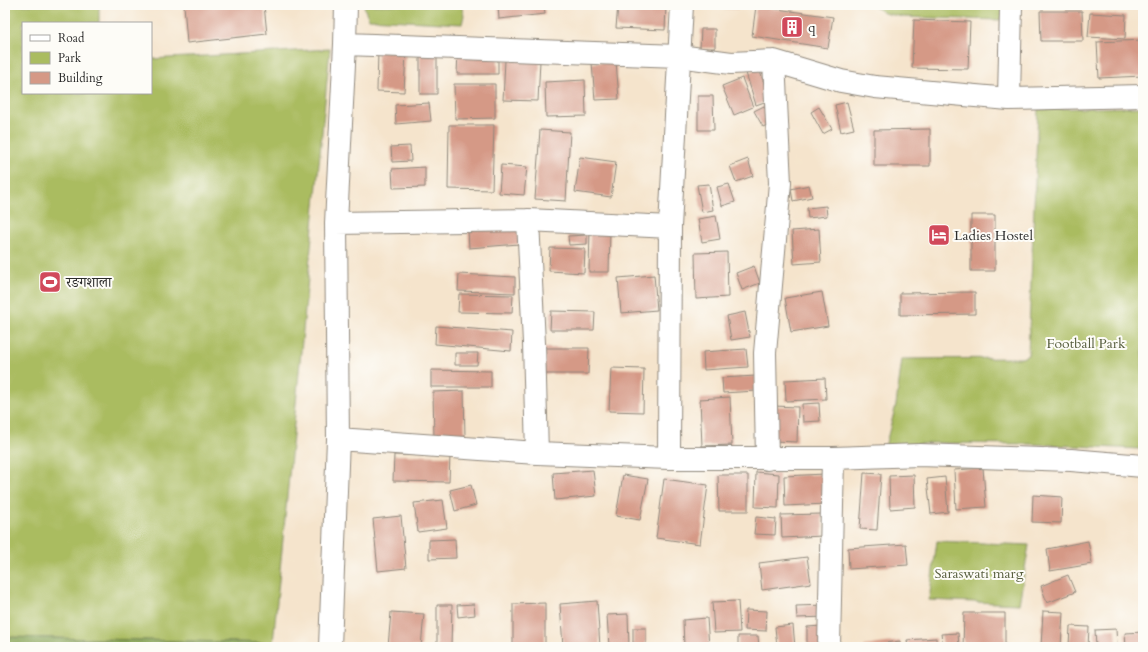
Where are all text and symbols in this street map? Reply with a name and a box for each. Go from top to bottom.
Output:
building icon: q [779,14,805,40]
place label: q [808,18,816,37]
legend [22,22,152,94]
text: Road [58,30,85,46]
text: Park [58,50,82,66]
text: Building [58,70,103,86]
hotel icon: Ladies Hostel [926,222,952,248]
place label: Ladies Hostel [954,226,1033,245]
sports icon: रङगशाला [37,269,63,295]
place label: रङगशाला [65,273,112,292]
park label: Football Park [1047,334,1126,353]
park label: Saraswati marg [934,564,1024,583]

